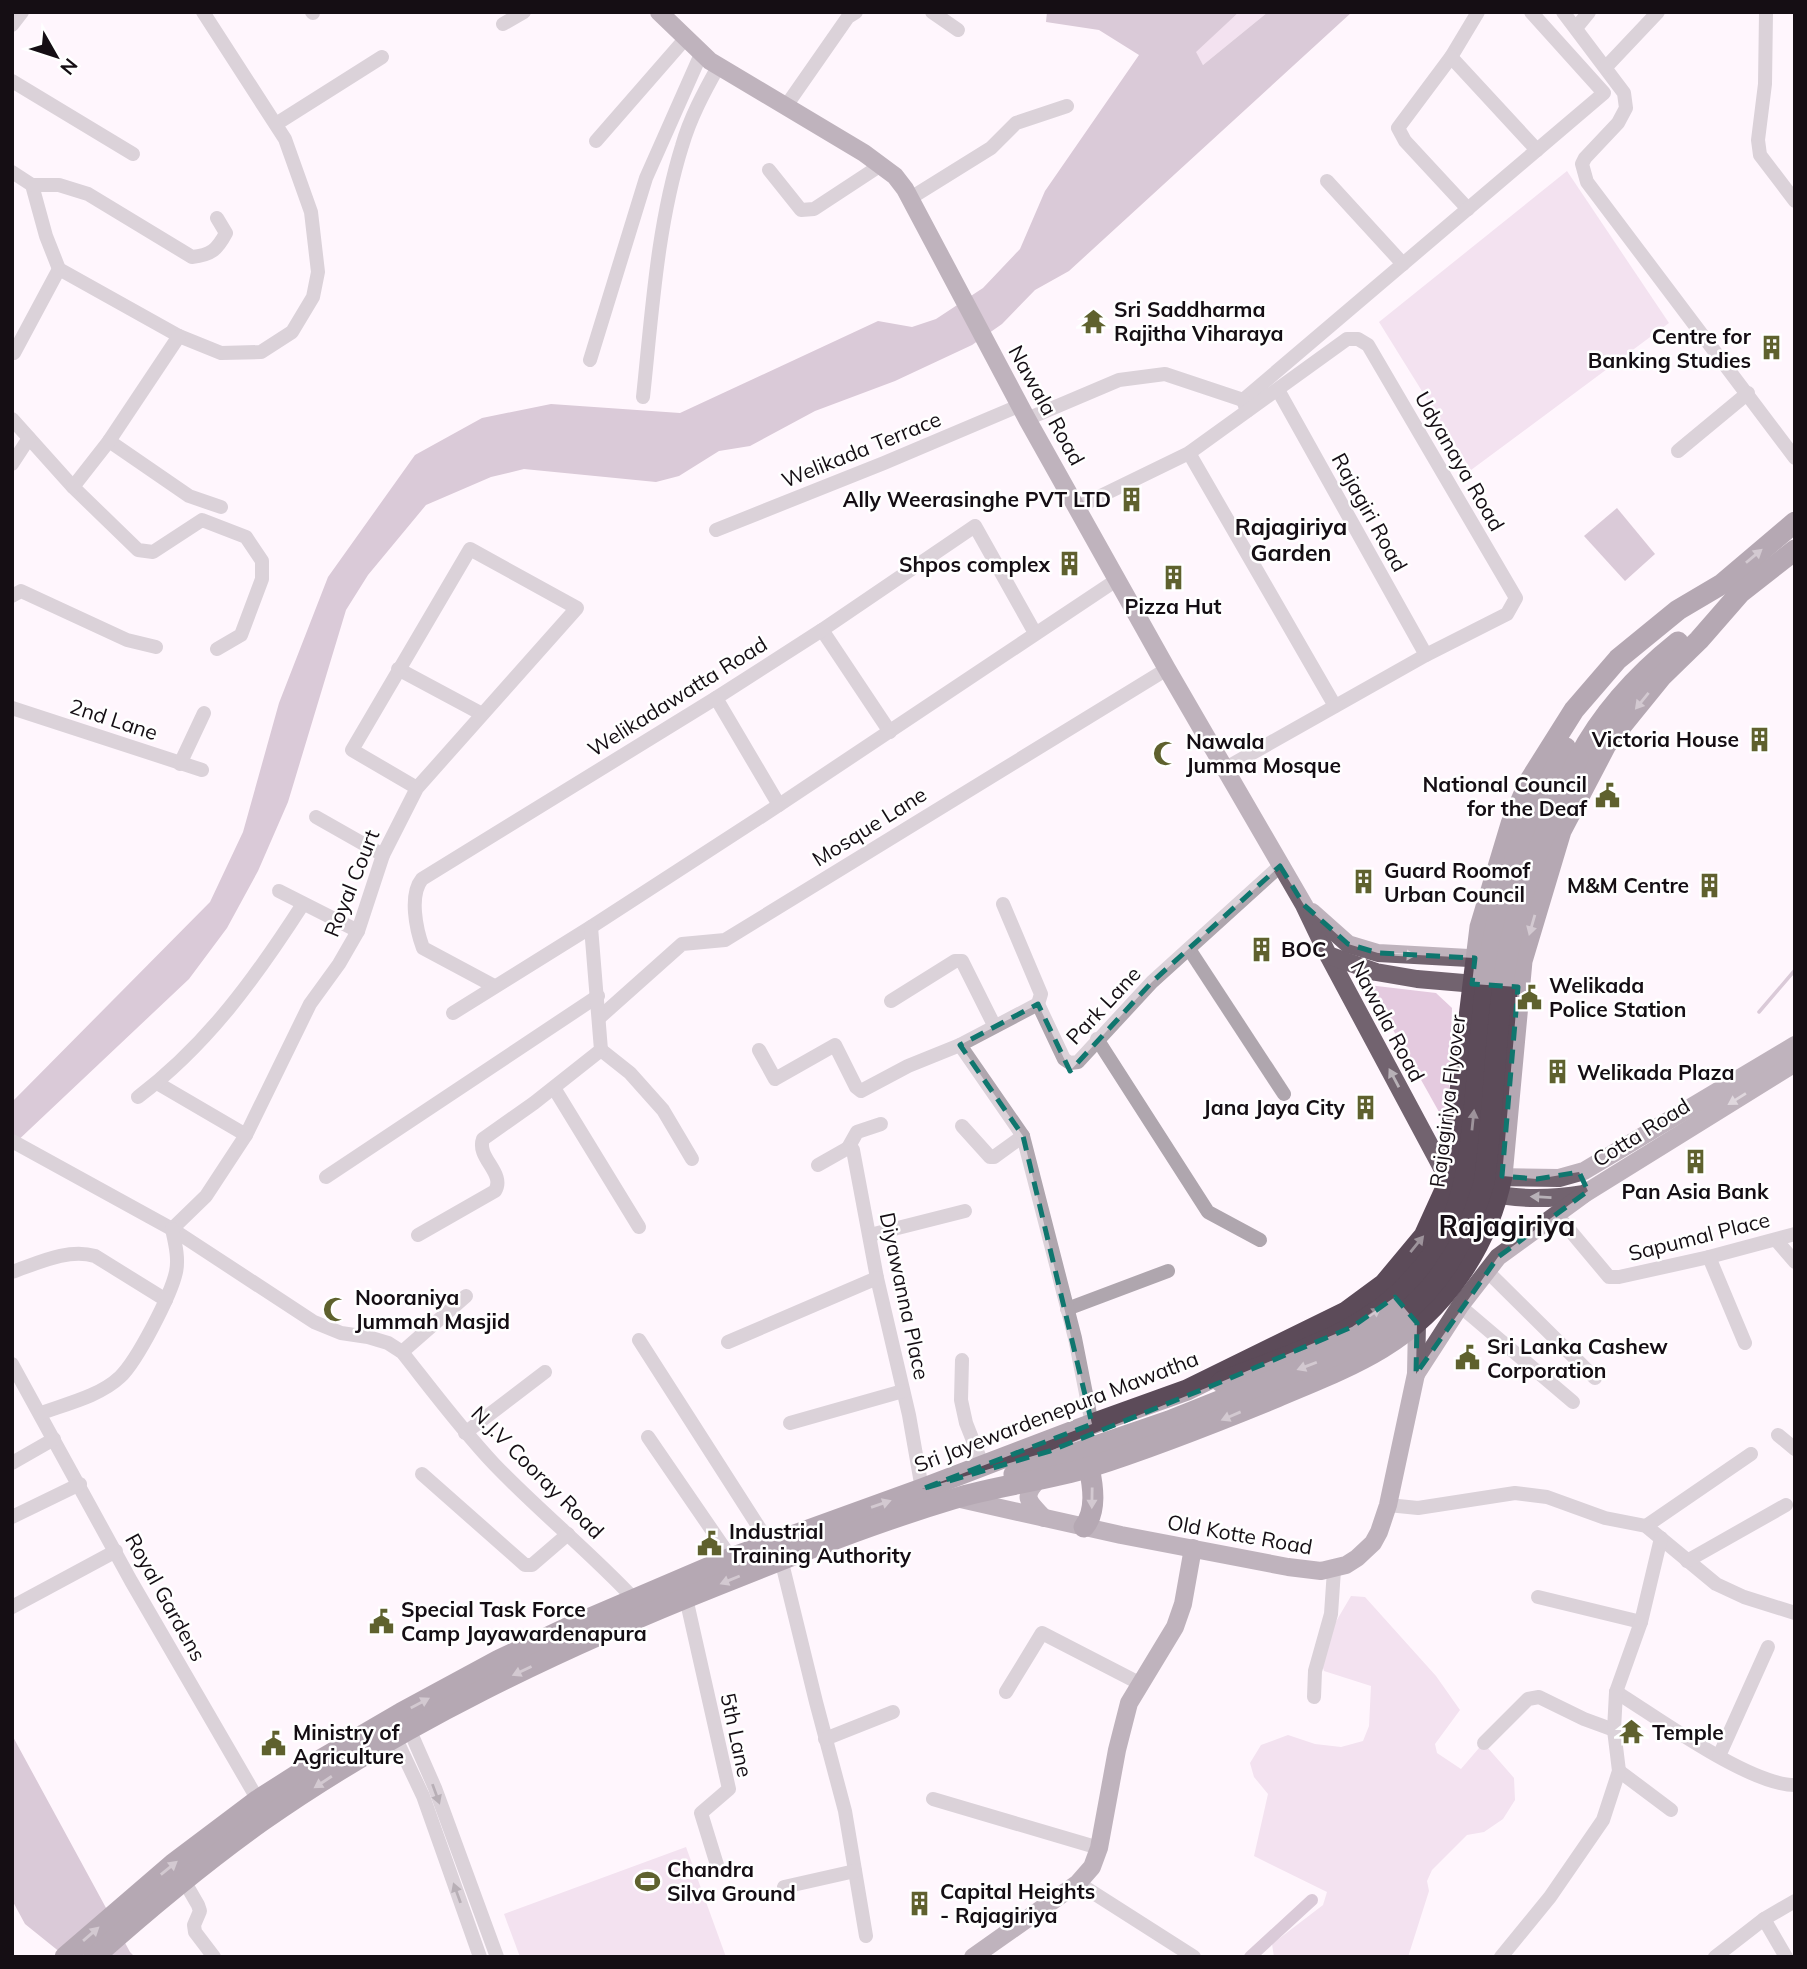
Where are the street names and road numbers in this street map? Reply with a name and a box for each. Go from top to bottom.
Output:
street label: Nawala Road [1003,340,1091,470]
street label: Udyanaya Road [1410,387,1510,535]
street label: Welikada Terrace [778,405,944,493]
street label: Rajagiri Road [1327,448,1413,576]
street label: Welikadawatta Road [583,630,771,762]
street label: 2nd Lane [67,693,161,745]
street label: Mosque Lane [807,781,931,871]
street label: Royal Court [318,826,384,940]
street label: Nawala Road [1345,956,1431,1086]
street label: Park Lane [1060,960,1146,1050]
street label: Rajagiriya Flyover [1424,1013,1471,1189]
street label: Cotta Road [1588,1092,1694,1172]
street label: Sapumal Place [1626,1206,1772,1266]
street label: Diyawanna Place [875,1210,935,1382]
street label: Sri Jayewardenepura Mawatha [910,1345,1202,1477]
street label: N.J.V Cooray Road [466,1400,610,1544]
street label: Old Kotte Road [1165,1508,1315,1560]
street label: Royal Gardens [120,1528,212,1666]
street label: 5th Lane [715,1690,759,1780]

